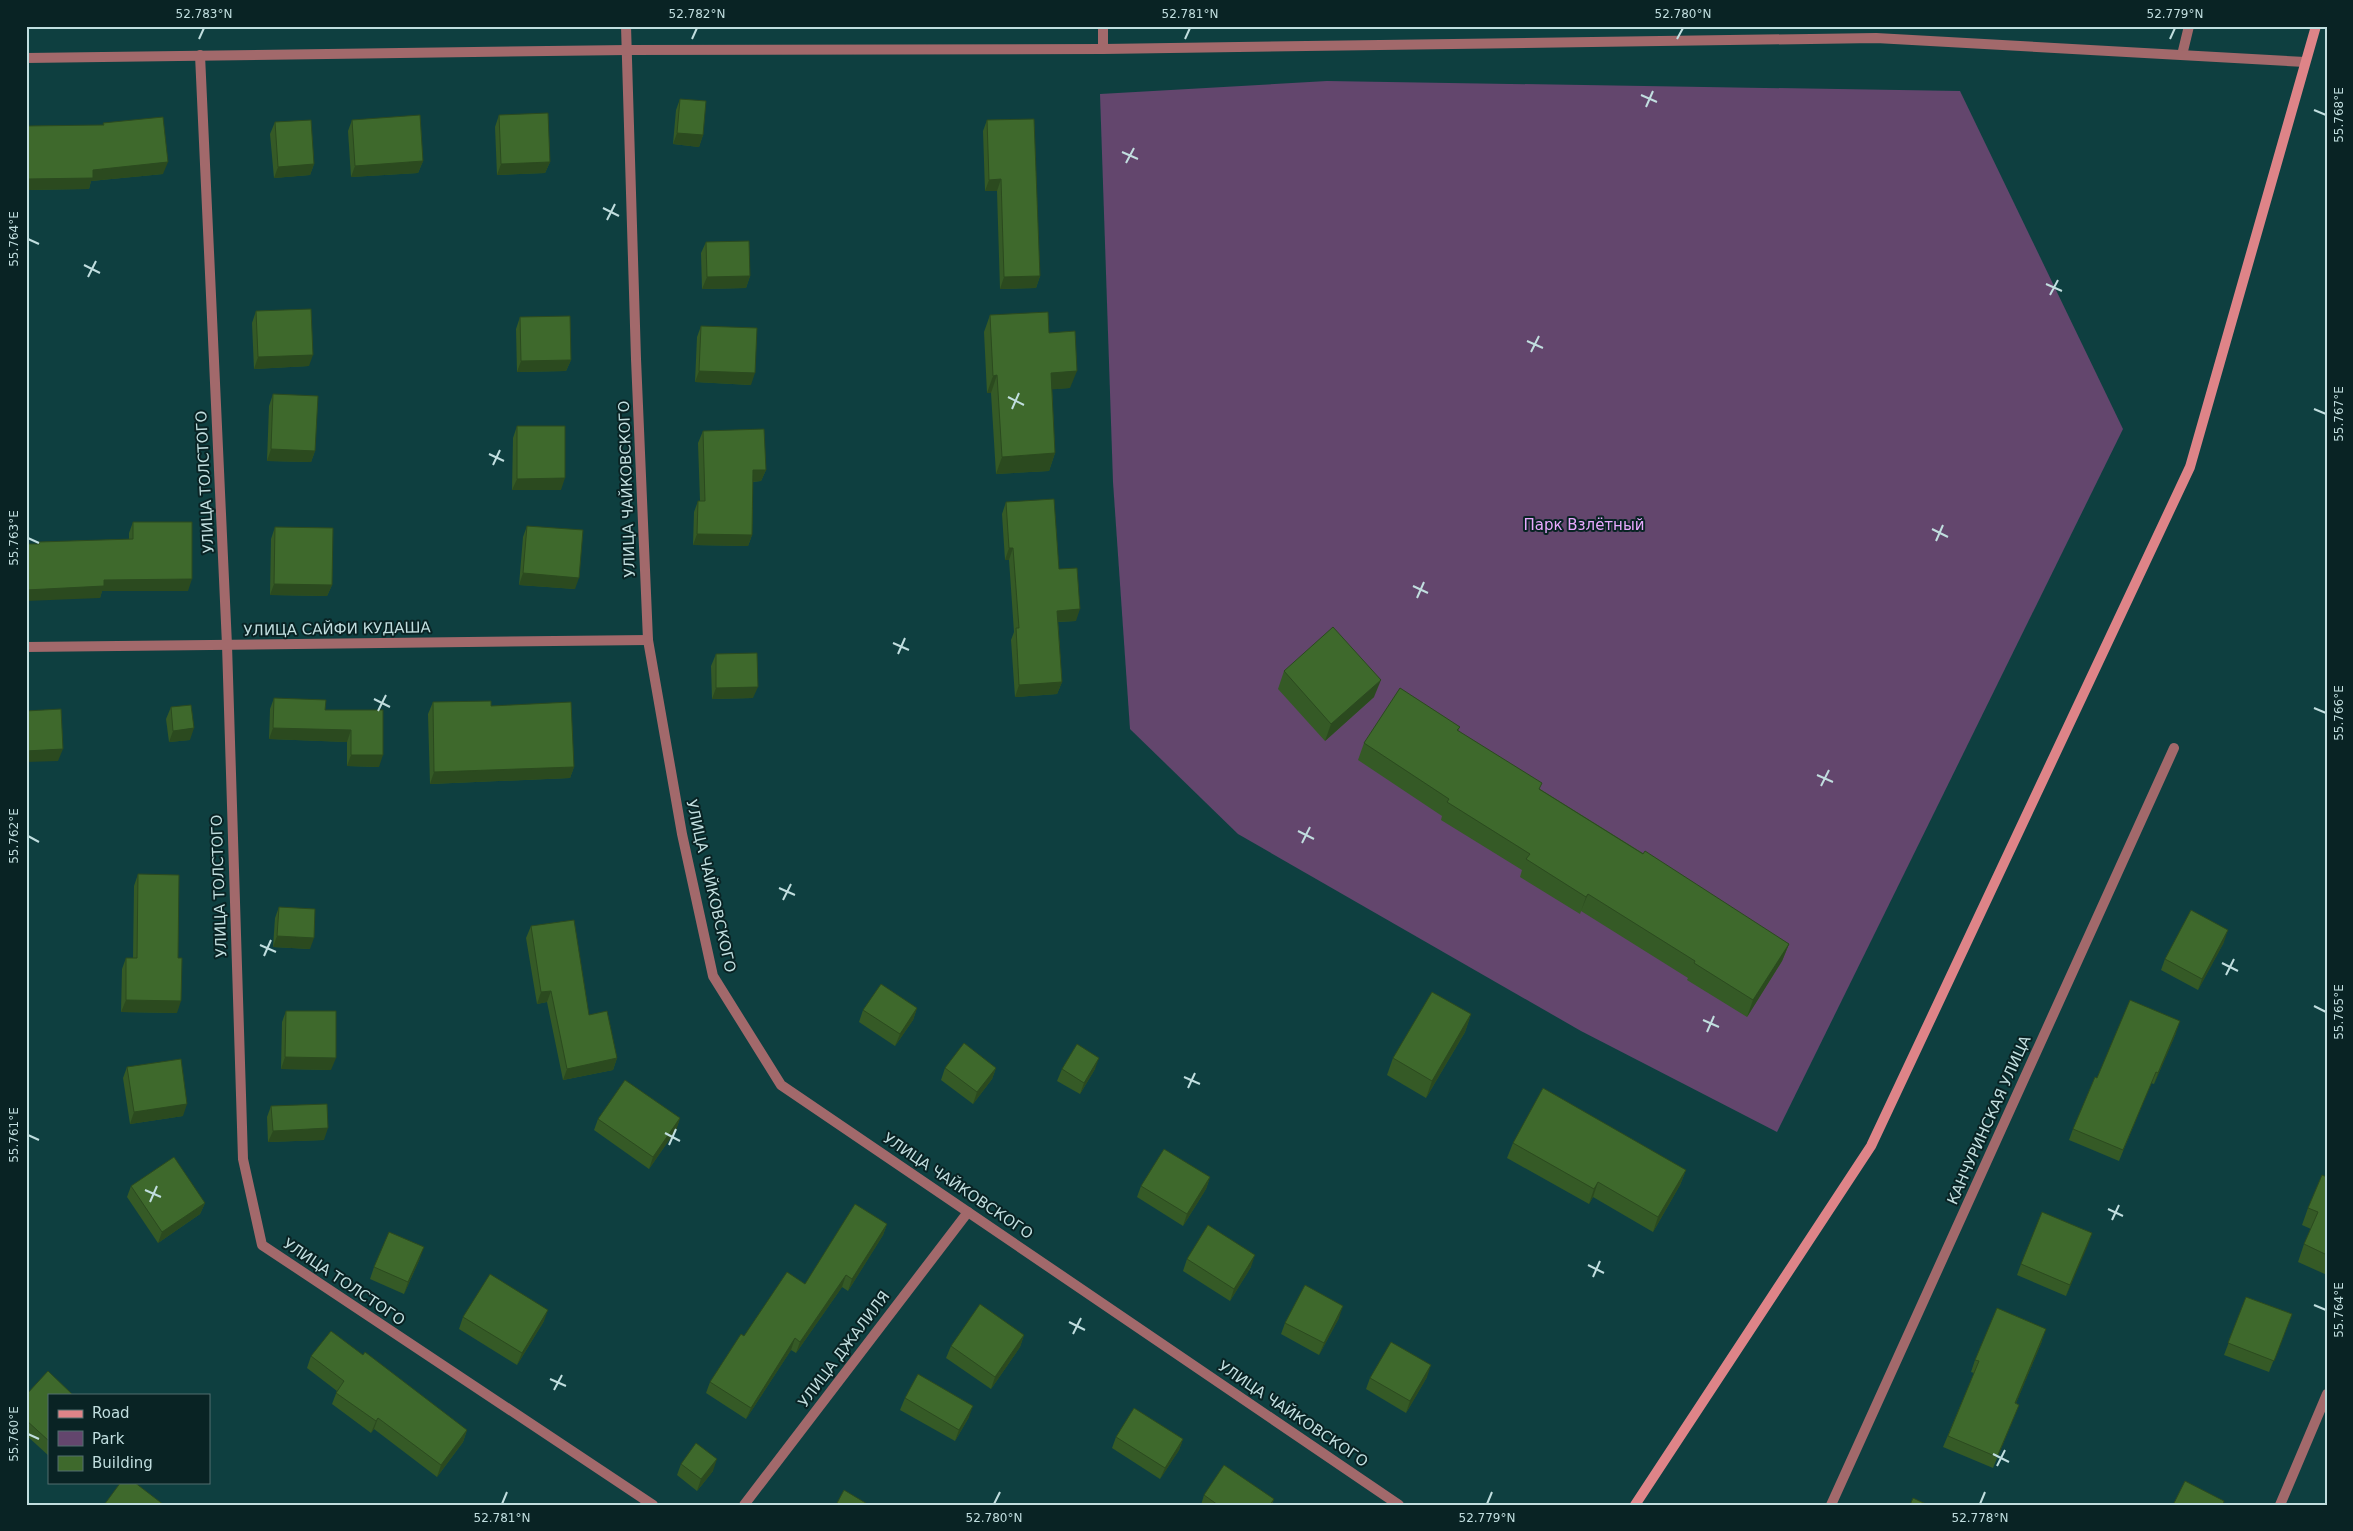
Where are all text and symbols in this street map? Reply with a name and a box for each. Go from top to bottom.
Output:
text: 52.783°N [176,7,232,21]
text: 52.782°N [669,7,725,21]
text: 52.781°N [1162,7,1218,21]
text: 52.780°N [1655,7,1711,21]
text: 52.779°N [2147,7,2203,21]
text: 55.768°E [2332,87,2346,143]
text: 55.764°E [7,211,21,267]
text: 55.767°E [2332,386,2346,442]
street label: УЛИЦА ЧАЙКОВСКОГО [614,400,639,578]
street label: УЛИЦА ТОЛСТОГО [192,410,218,554]
text: 55.763°E [7,510,21,566]
park label: Парк Взлётный [1523,516,1645,534]
street label: УЛИЦА САЙФИ КУДАША [243,617,432,640]
text: 55.766°E [2332,685,2346,741]
street label: УЛИЦА ЧАЙКОВСКОГО [682,798,741,974]
text: 55.762°E [7,808,21,864]
street label: УЛИЦА ТОЛСТОГО [208,814,230,958]
text: 55.765°E [2332,984,2346,1040]
street label: КАНЧУРИНСКАЯ УЛИЦА [1944,1032,2035,1207]
text: 55.761°E [7,1107,21,1163]
street label: УЛИЦА ЧАЙКОВСКОГО [880,1128,1037,1243]
street label: УЛИЦА ТОЛСТОГО [280,1235,408,1329]
text: 55.764°E [2332,1282,2346,1338]
street label: УЛИЦА ДЖАЛИЛЯ [794,1287,894,1411]
street label: УЛИЦА ЧАЙКОВСКОГО [1215,1356,1372,1471]
legend [48,1394,210,1484]
text: Road [92,1404,130,1422]
text: 55.760°E [7,1406,21,1462]
text: Park [92,1430,125,1448]
text: Building [92,1454,153,1472]
text: 52.781°N [474,1511,530,1525]
text: 52.780°N [966,1511,1022,1525]
text: 52.779°N [1459,1511,1515,1525]
text: 52.778°N [1952,1511,2008,1525]

